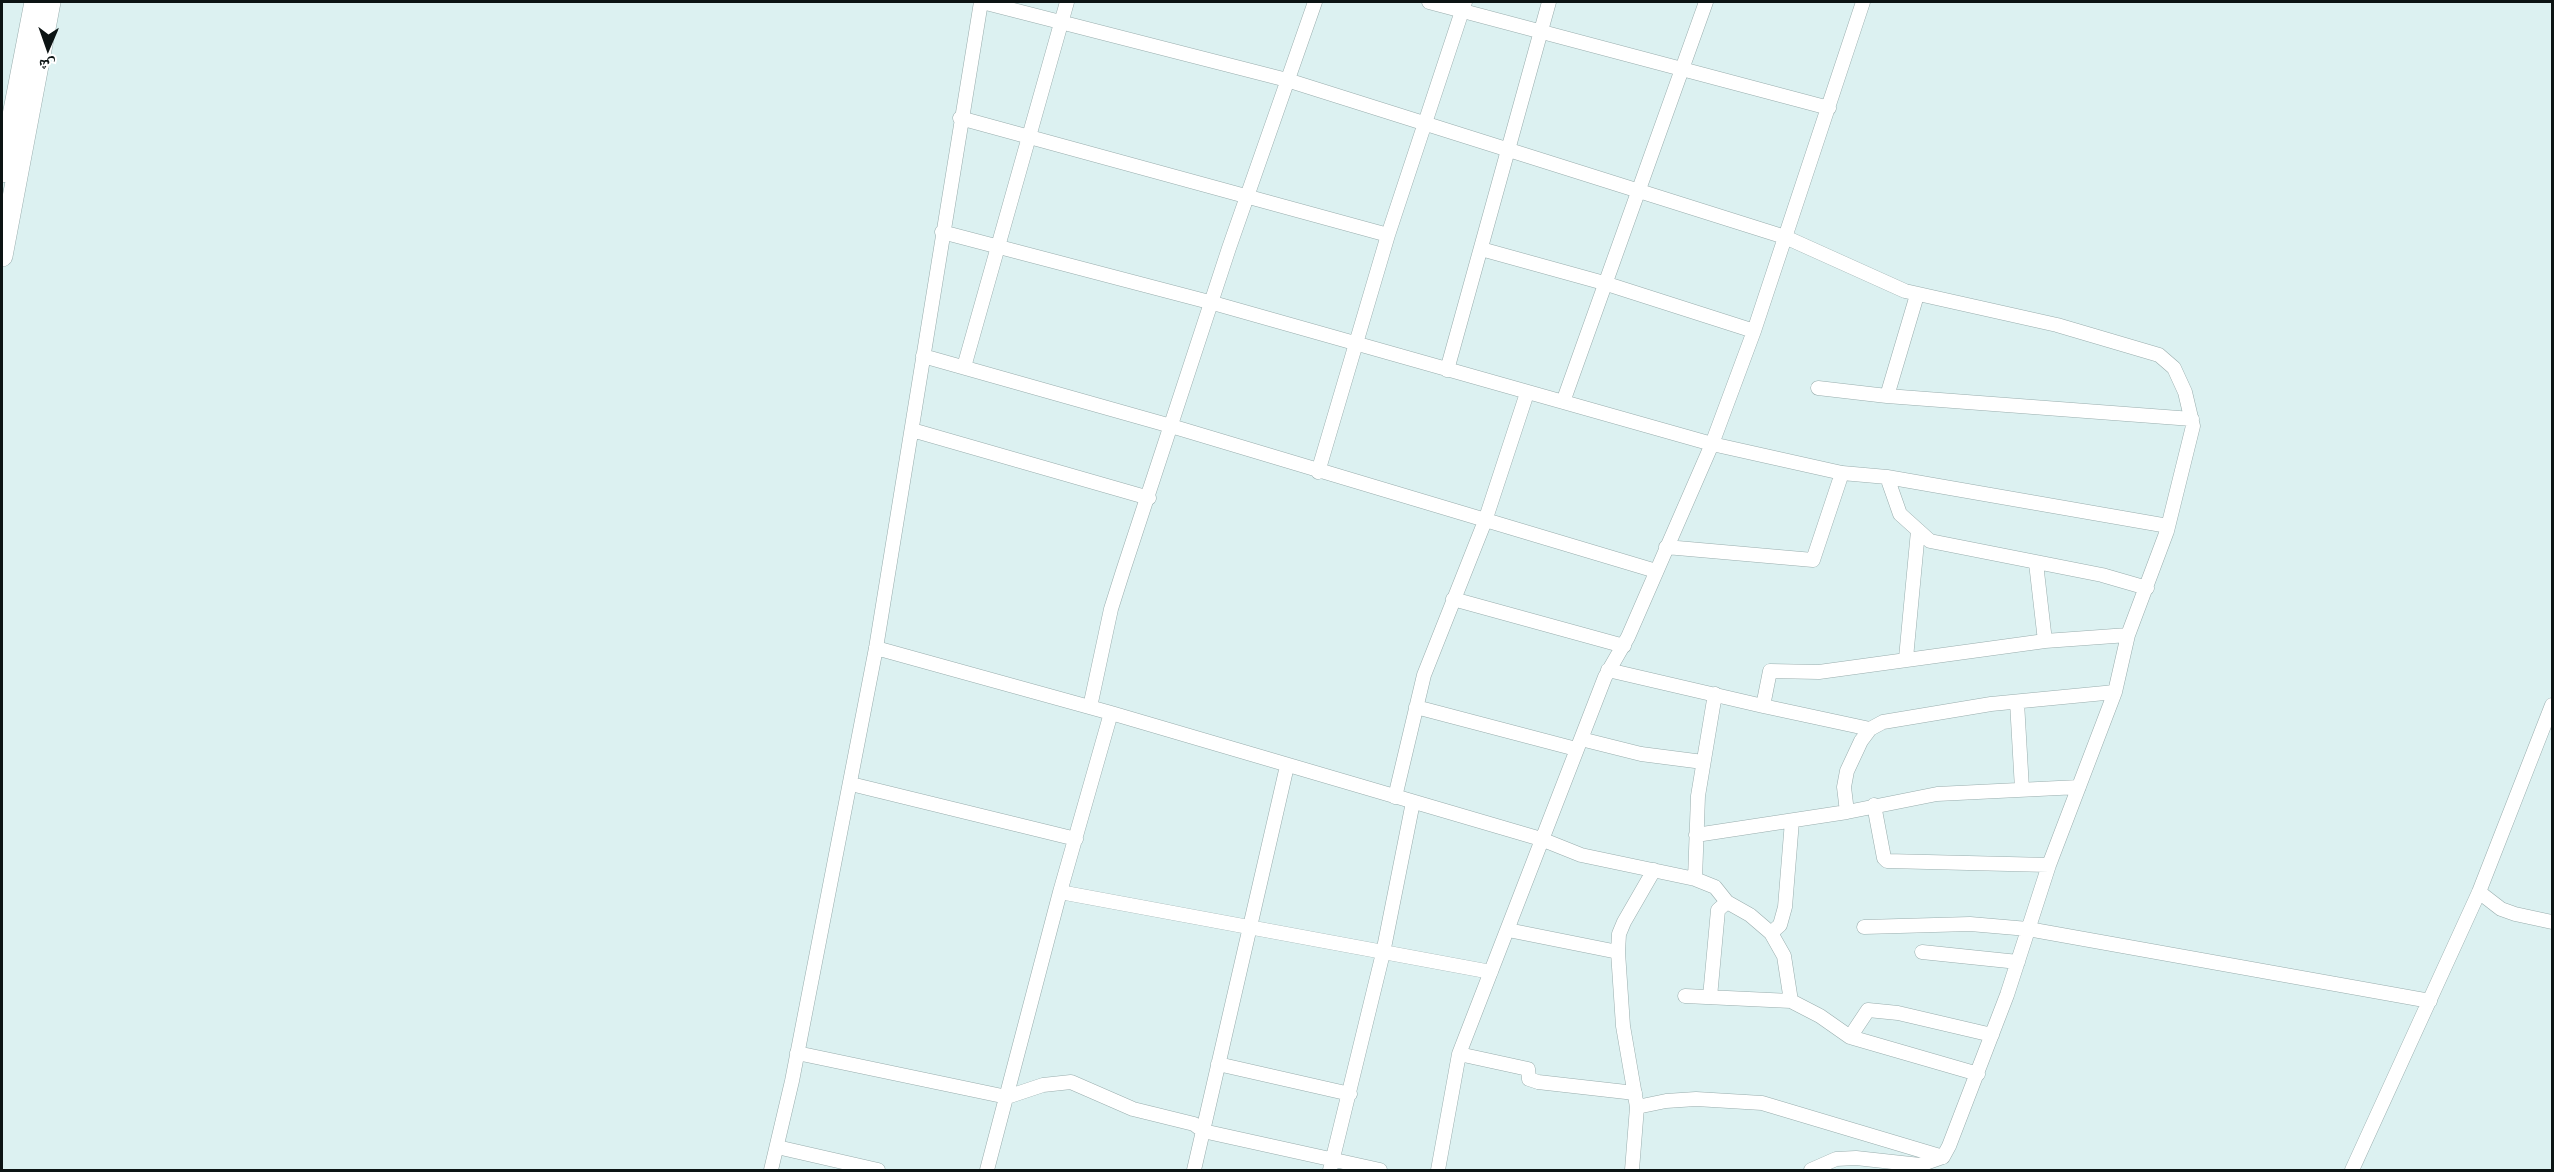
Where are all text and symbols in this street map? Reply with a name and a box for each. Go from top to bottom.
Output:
north arrow [18,18,78,78]
text: ش [39,56,56,76]

